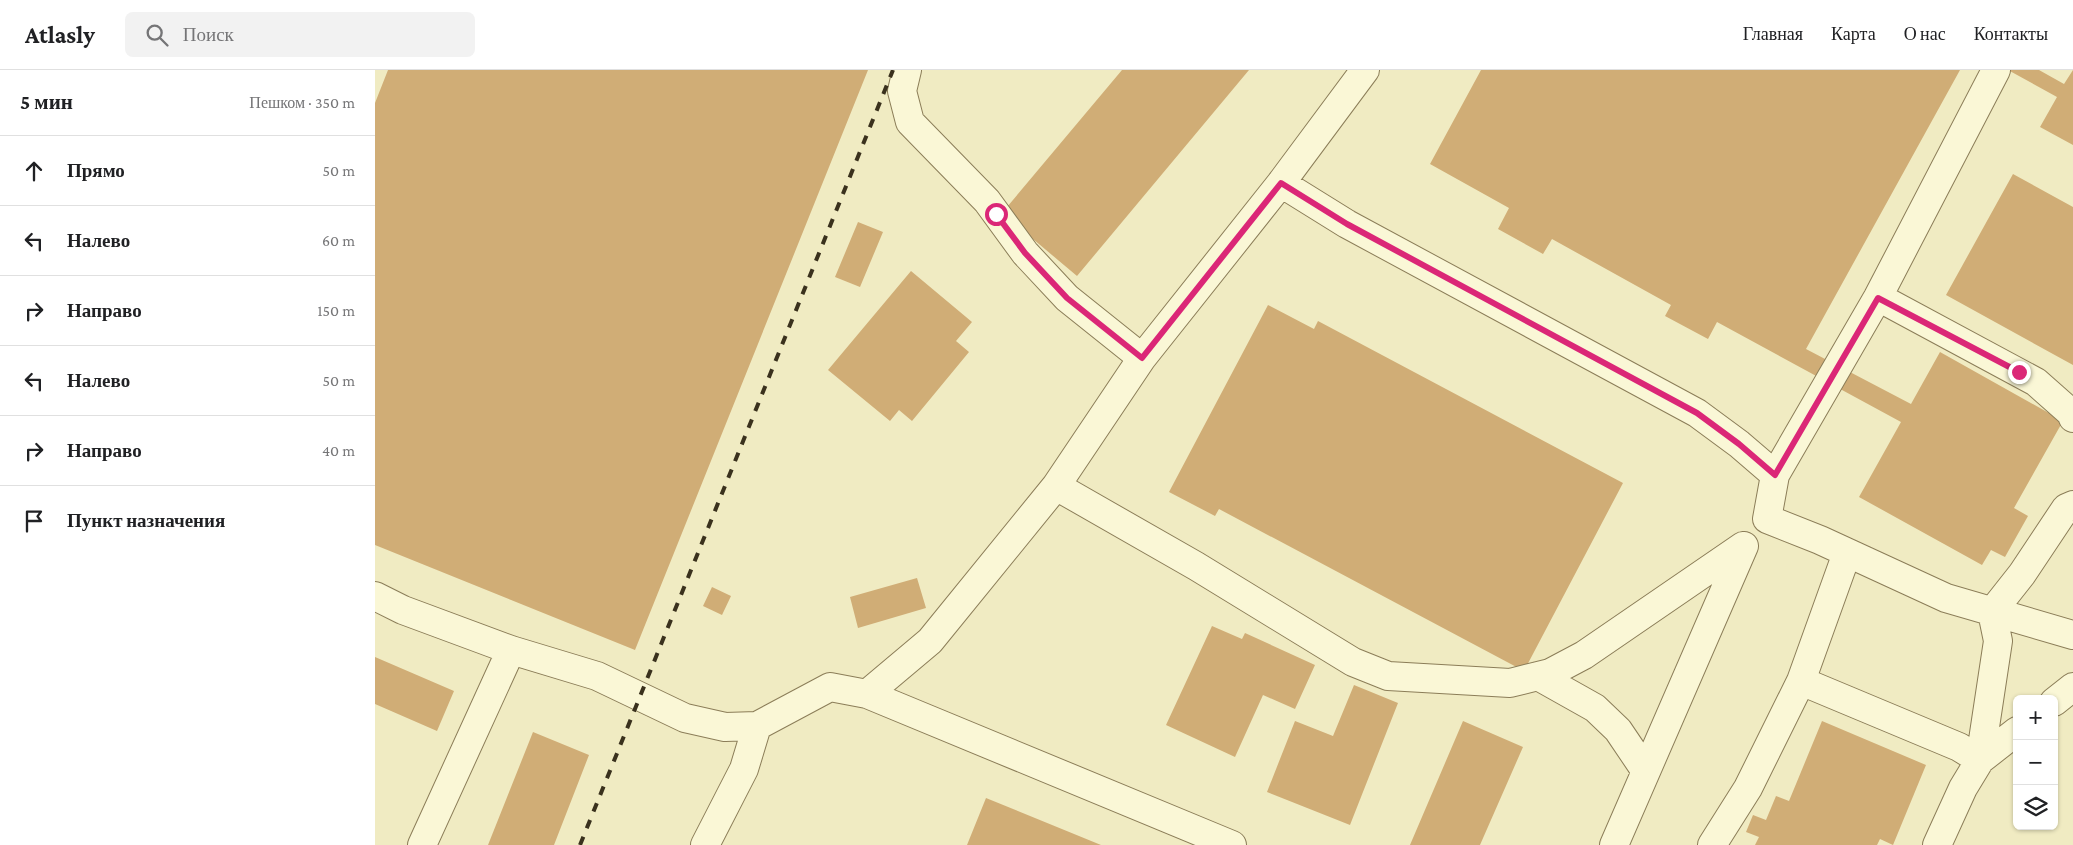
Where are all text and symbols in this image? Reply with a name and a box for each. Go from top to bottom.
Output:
search box [125,12,475,57]
text: Atlasly [25,21,95,48]
icon: search [143,21,171,49]
text: Поиск [183,24,234,45]
text: Главная [1743,24,1803,44]
text: Карта [1831,24,1876,44]
text: О нас [1904,24,1946,44]
text: Контакты [1974,24,2048,44]
text: 5 мин [20,90,73,114]
text: Пешком · 350 m [249,94,355,111]
icon: ahead [20,157,48,185]
text: Прямо [67,160,125,181]
text: 50 m [323,162,355,179]
route start [985,203,1008,226]
icon: left [20,227,48,255]
text: Налево [67,230,130,251]
text: 60 m [322,232,355,249]
icon: right [20,297,48,325]
text: Направо [67,300,142,321]
text: 150 m [317,302,355,319]
route end [2008,361,2031,384]
icon: left [20,367,48,395]
text: Налево [67,370,130,391]
text: 50 m [323,372,355,389]
icon: right [20,437,48,465]
text: Направо [67,440,142,461]
text: 40 m [322,442,355,459]
icon: arrive [20,507,48,535]
text: Пункт назначения [67,510,225,531]
map controls [2013,695,2058,830]
button: + [2013,695,2058,740]
button: − [2013,740,2058,785]
button: layers [2013,785,2058,830]

